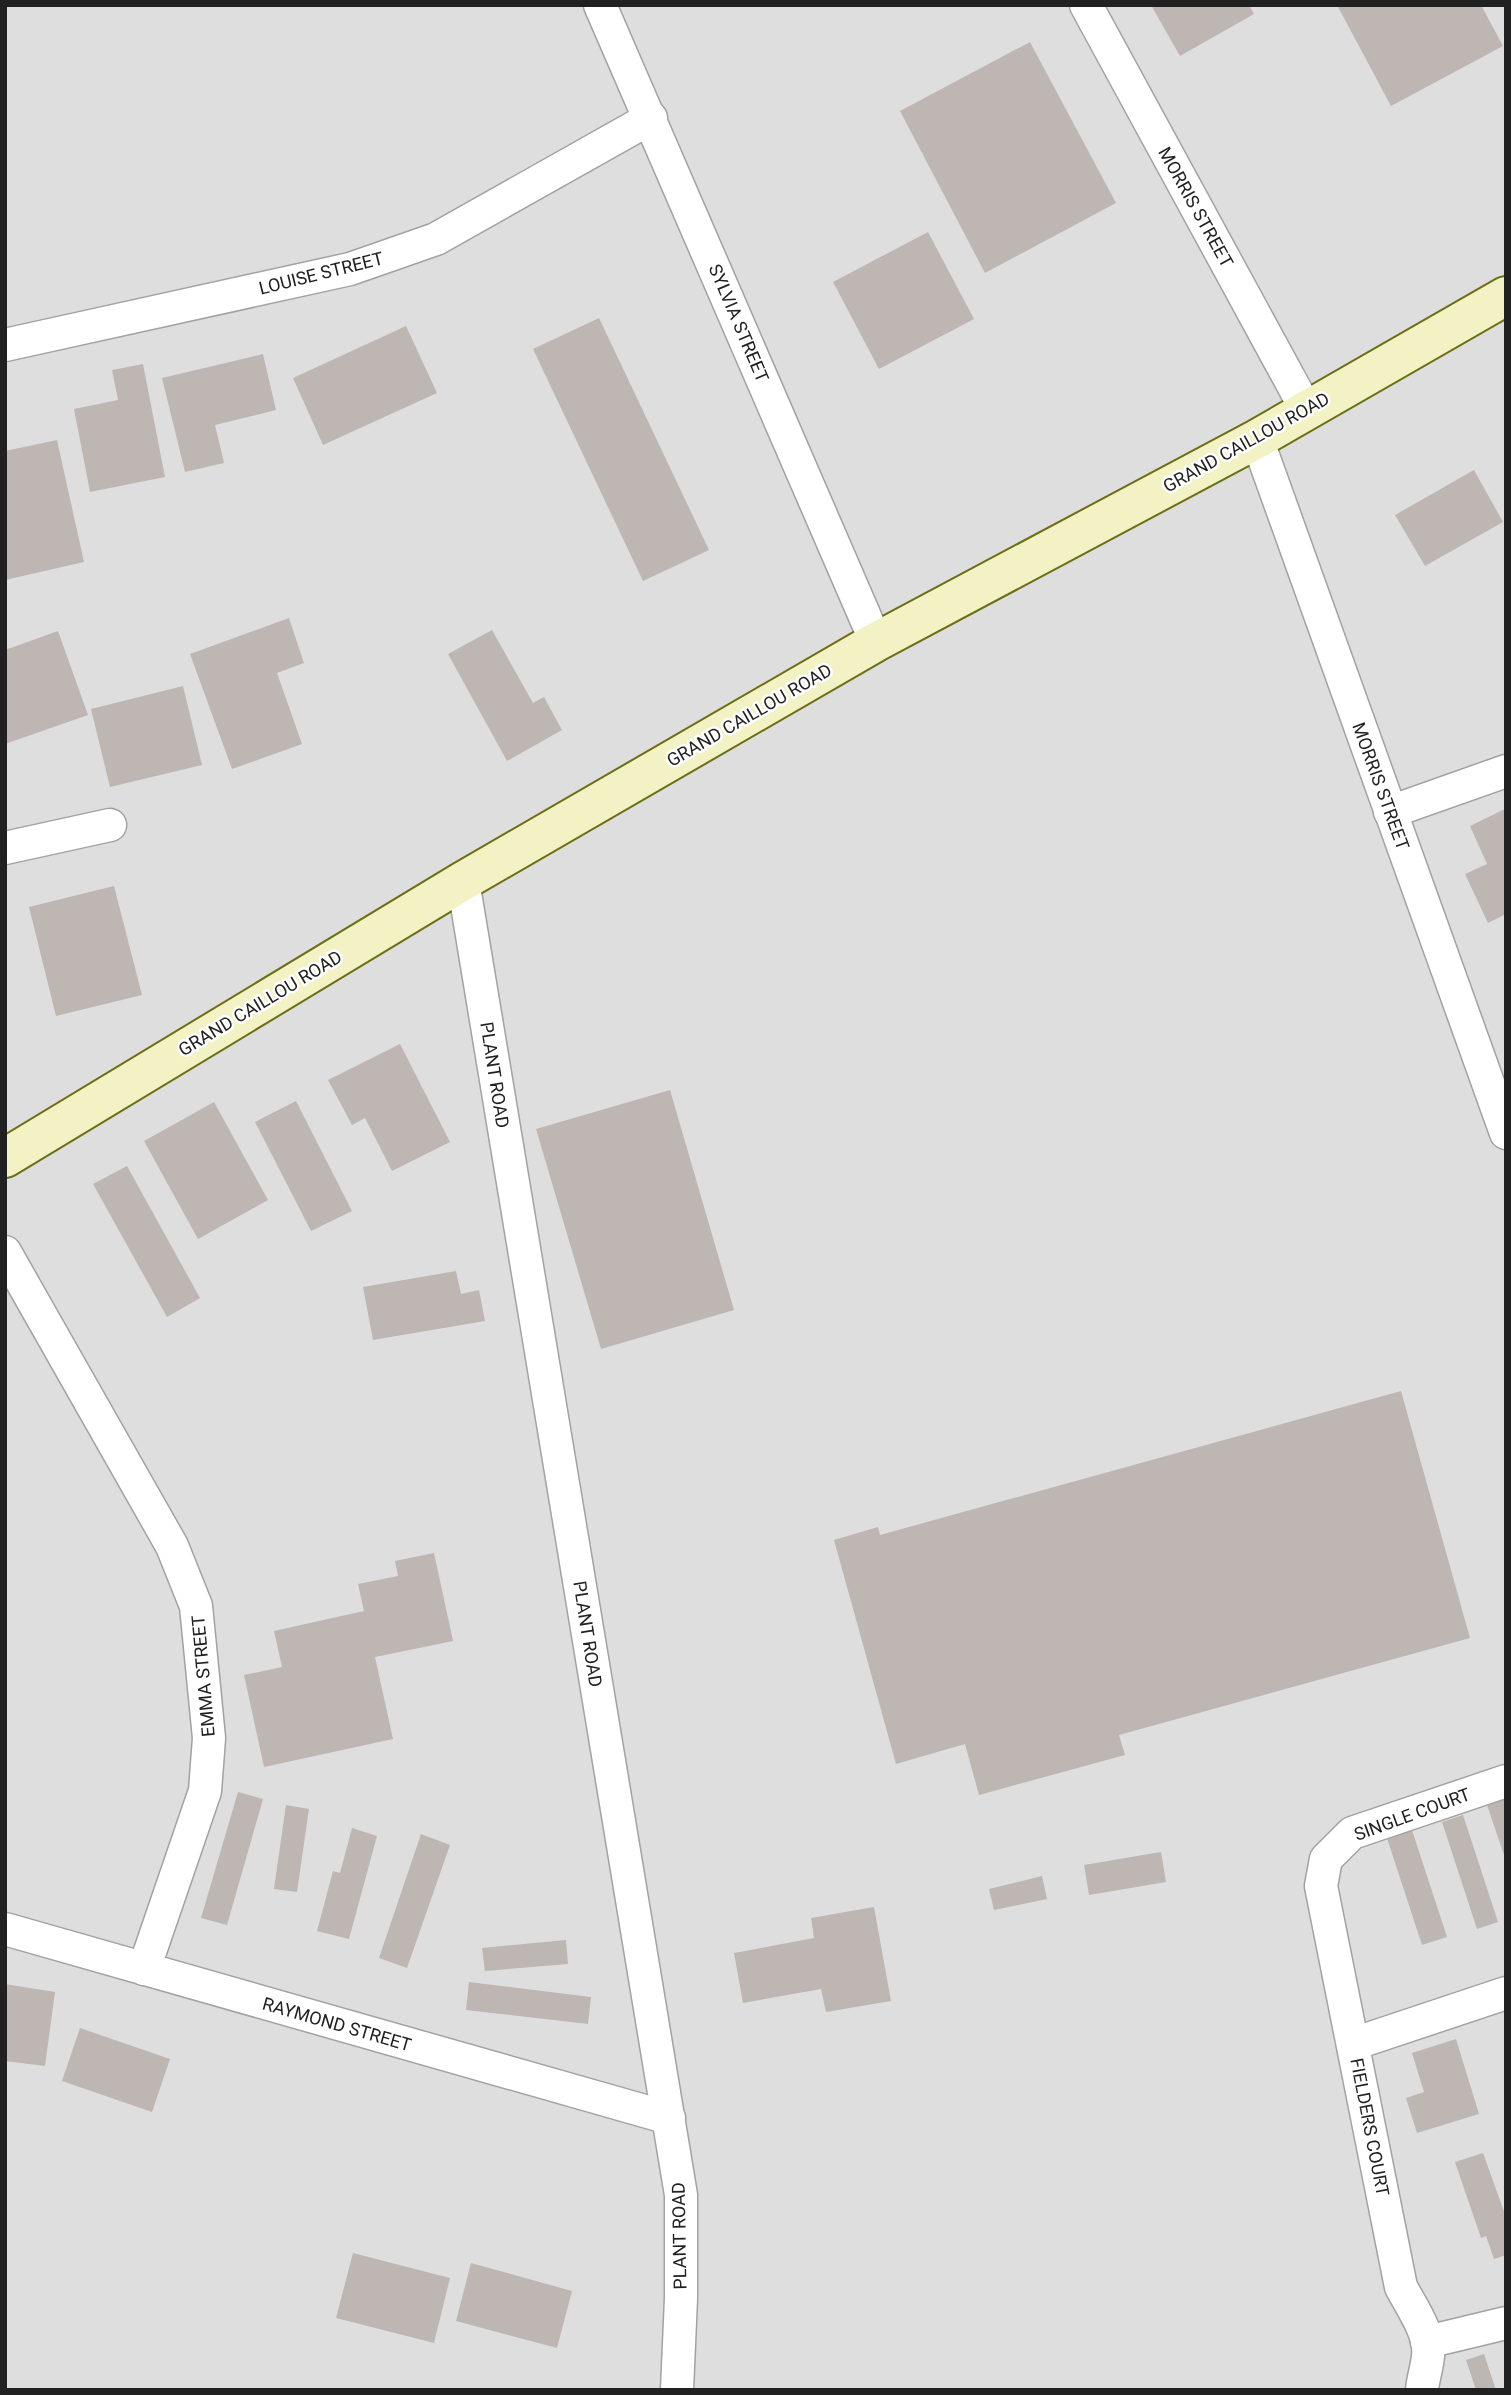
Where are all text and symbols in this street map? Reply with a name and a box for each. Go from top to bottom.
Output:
street label: MORRIS STREET [1154,143,1238,271]
street label: LOUISE STREET [257,247,386,299]
street label: SYLVIA STREET [705,261,773,385]
street label: GRAND CAILLOU ROAD [1159,388,1333,496]
street label: GRAND CAILLOU ROAD [663,659,835,771]
street label: MORRIS STREET [1348,719,1414,853]
street label: GRAND CAILLOU ROAD [175,946,345,1060]
street label: PLANT ROAD [476,1020,514,1130]
street label: PLANT ROAD [569,1579,607,1689]
street label: EMMA STREET [187,1614,219,1738]
street label: SINGLE COURT [1351,1783,1473,1845]
street label: RAYMOND STREET [260,1993,414,2055]
street label: FIELDERS COURT [1346,2056,1394,2198]
street label: PLANT ROAD [668,2182,690,2290]

